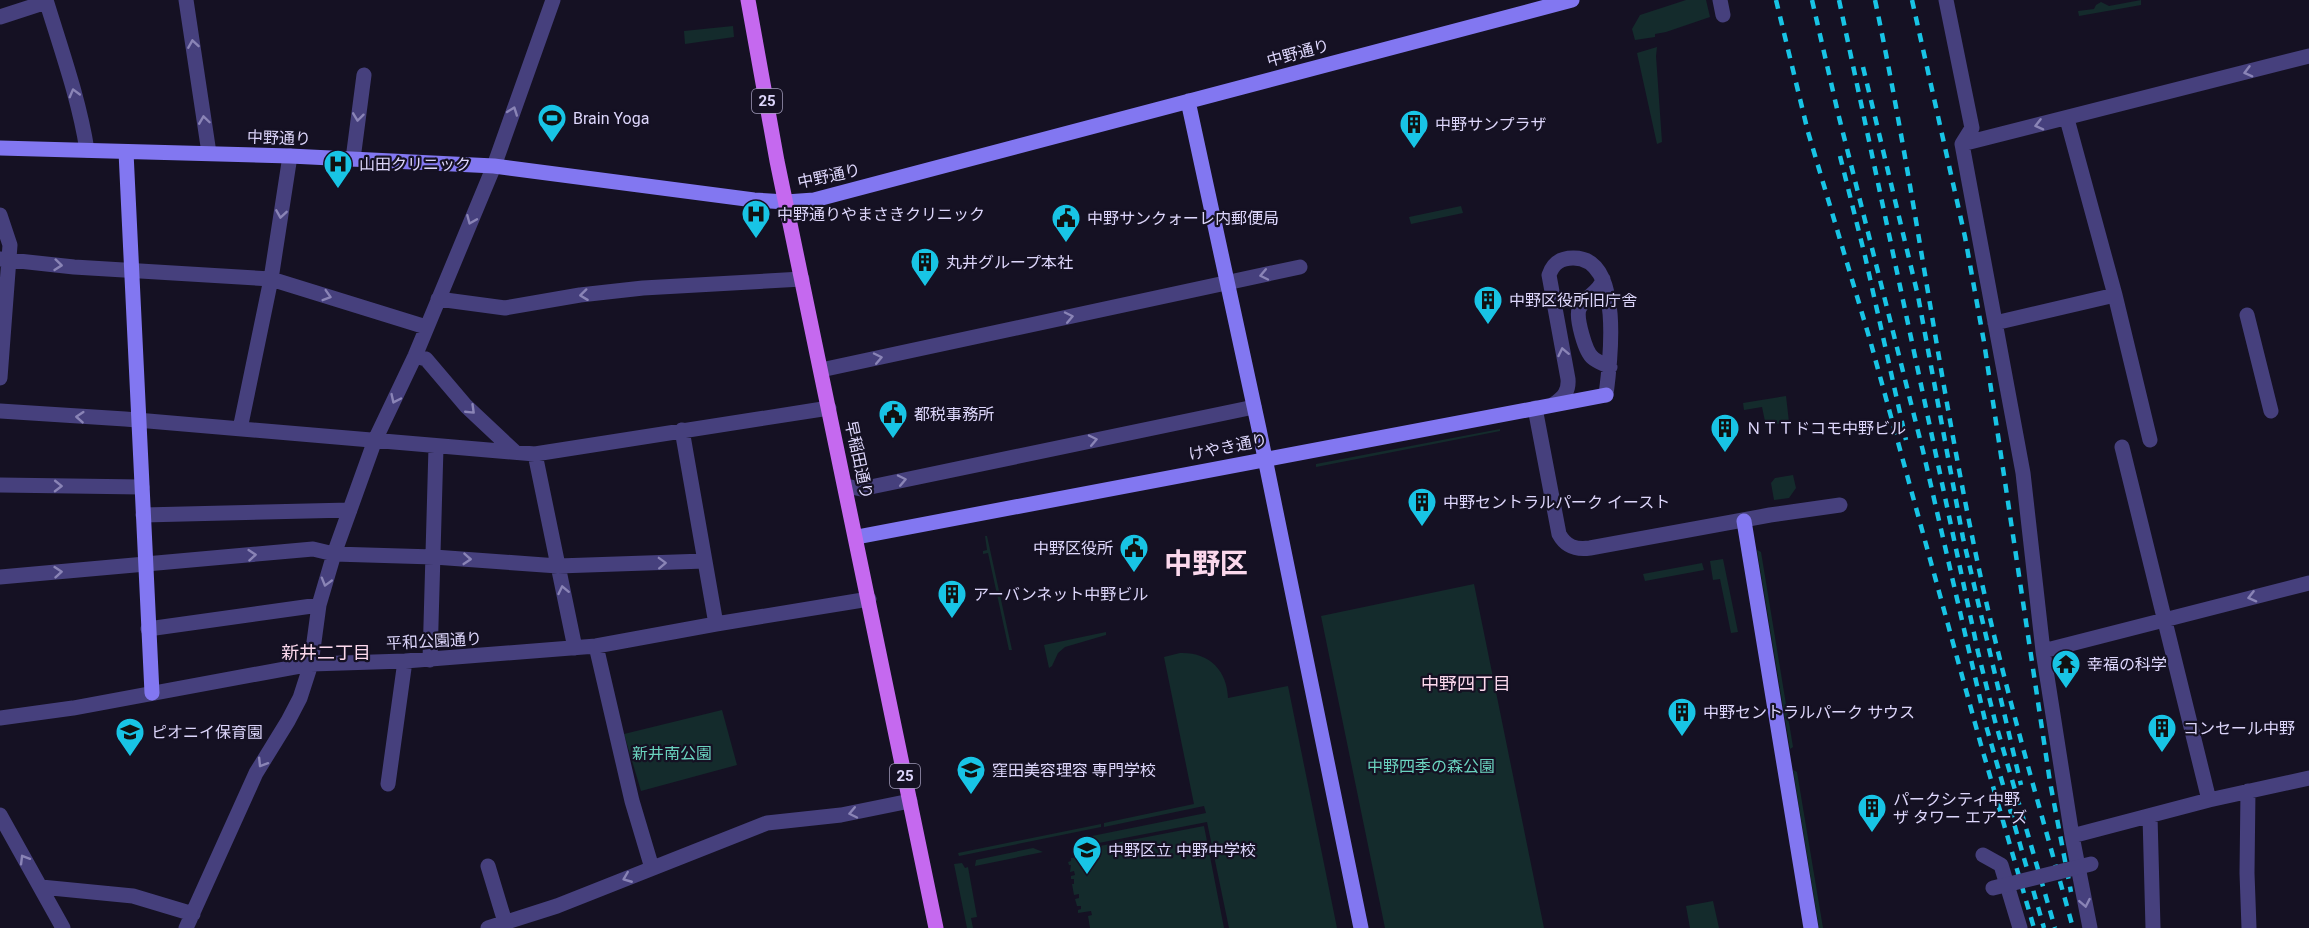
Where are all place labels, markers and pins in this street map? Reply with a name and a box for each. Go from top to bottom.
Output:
sports icon: Brain Yoga [536,102,568,144]
building icon: 中野サンプラザ [1398,108,1430,150]
place label: Brain Yoga [573,109,649,128]
place label: 中野サンプラザ [1435,115,1547,134]
hospital icon: 山田クリニック [322,148,354,190]
place label: 山田クリニック [359,155,471,174]
hospital icon: 中野通りやまさきクリニック [740,198,772,240]
public building icon: 中野サンクォーレ内郵便局 [1050,202,1082,244]
place label: 中野通りやまさきクリニック [777,205,985,224]
place label: 中野サンクォーレ内郵便局 [1087,209,1279,228]
building icon: 丸井グループ本社 [909,246,941,288]
place label: 丸井グループ本社 [946,253,1073,272]
building icon: 中野区役所旧庁舎 [1472,284,1504,326]
place label: 中野区役所旧庁舎 [1509,291,1637,310]
public building icon: 都税事務所 [877,398,909,440]
place label: 都税事務所 [914,405,994,424]
building icon: ＮＴＴドコモ中野ビル [1709,412,1741,454]
place label: ＮＴＴドコモ中野ビル [1746,419,1906,438]
building icon: 中野セントラルパーク イースト [1406,486,1438,528]
place label: 中野セントラルパーク イースト [1443,493,1670,512]
public building icon: 中野区役所 [1118,532,1150,574]
place label: 中野区役所 [1033,539,1113,558]
building icon: アーバンネット中野ビル [936,578,968,620]
place label: アーバンネット中野ビル [973,585,1148,604]
temple icon: 幸福の科学 [2050,648,2082,690]
place label: 幸福の科学 [2087,655,2167,674]
building icon: 中野セントラルパーク サウス [1666,696,1698,738]
place label: 中野セントラルパーク サウス [1703,703,1915,722]
building icon: コンセール中野 [2146,712,2178,754]
school or university icon: ピオニイ保育園 [114,716,146,758]
place label: コンセール中野 [2183,719,2295,738]
place label: ピオニイ保育園 [151,723,263,742]
school or university icon: 窪田美容理容 専門学校 [955,754,987,796]
place label: 窪田美容理容 専門学校 [992,761,1156,780]
place label: パークシティ中野 ザ タワー エアーズ [1893,790,2027,827]
building icon: パークシティ中野 ザ タワー エアーズ [1856,792,1888,834]
school or university icon: 中野区立 中野中学校 [1071,834,1103,876]
place label: 中野区立 中野中学校 [1108,841,1256,860]

